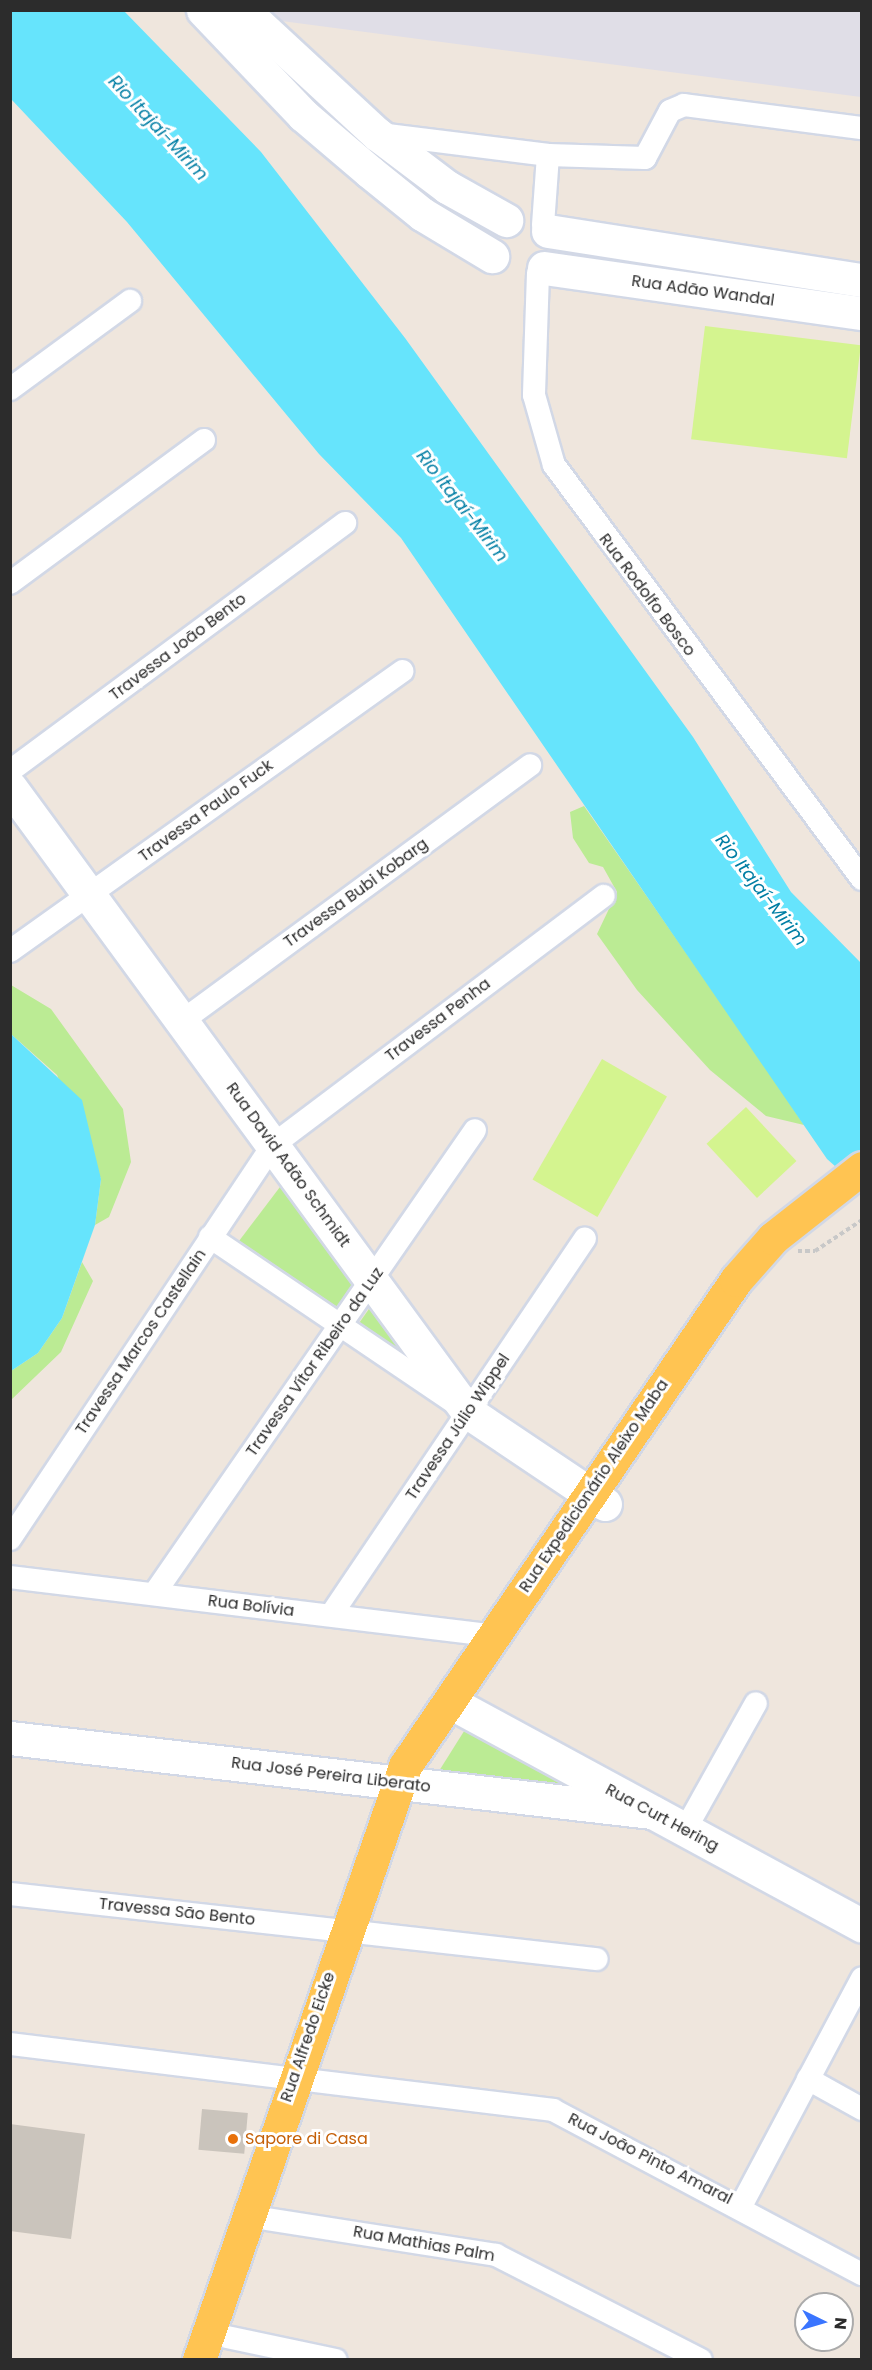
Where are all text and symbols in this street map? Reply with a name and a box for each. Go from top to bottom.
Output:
water label: Rio Itajaí-Mirim [104,71,212,185]
street label: Rua Adão Wandal [630,271,776,311]
water label: Rio Itajaí-Mirim [412,446,512,566]
street label: Rua Rodolfo Bosco [595,530,699,660]
street label: Travessa João Bento [106,589,250,705]
street label: Travessa Paulo Fuck [135,756,277,866]
water label: Rio Itajaí-Mirim [711,830,811,950]
street label: Travessa Bubi Kobarg [280,834,432,952]
street label: Travessa Penha [382,974,494,1066]
street label: Rua David Adão Schmidt [222,1079,354,1251]
street label: Travessa Marcos Castellain [72,1246,210,1438]
street label: Travessa Vítor Ribeiro da Luz [242,1264,388,1460]
street label: Travessa Júlio Wippel [402,1350,514,1504]
street label: Rua Expedicionário Aleixo Maba [515,1376,673,1596]
street label: Rua Bolívia [207,1591,295,1621]
street label: Rua José Pereira Liberato [230,1753,432,1797]
street label: Rua Curt Hering [602,1780,722,1856]
street label: Travessa São Bento [98,1894,256,1930]
street label: Rua Alfredo Eicke [277,1969,339,2105]
street label: Rua João Pinto Amaral [565,2109,735,2209]
place label: Sapore di Casa [245,2129,368,2149]
marker: Sapore di Casa [226,2132,240,2146]
street label: Rua Mathias Palm [352,2222,496,2266]
north arrow [794,2292,854,2352]
text: N [828,2316,852,2330]

